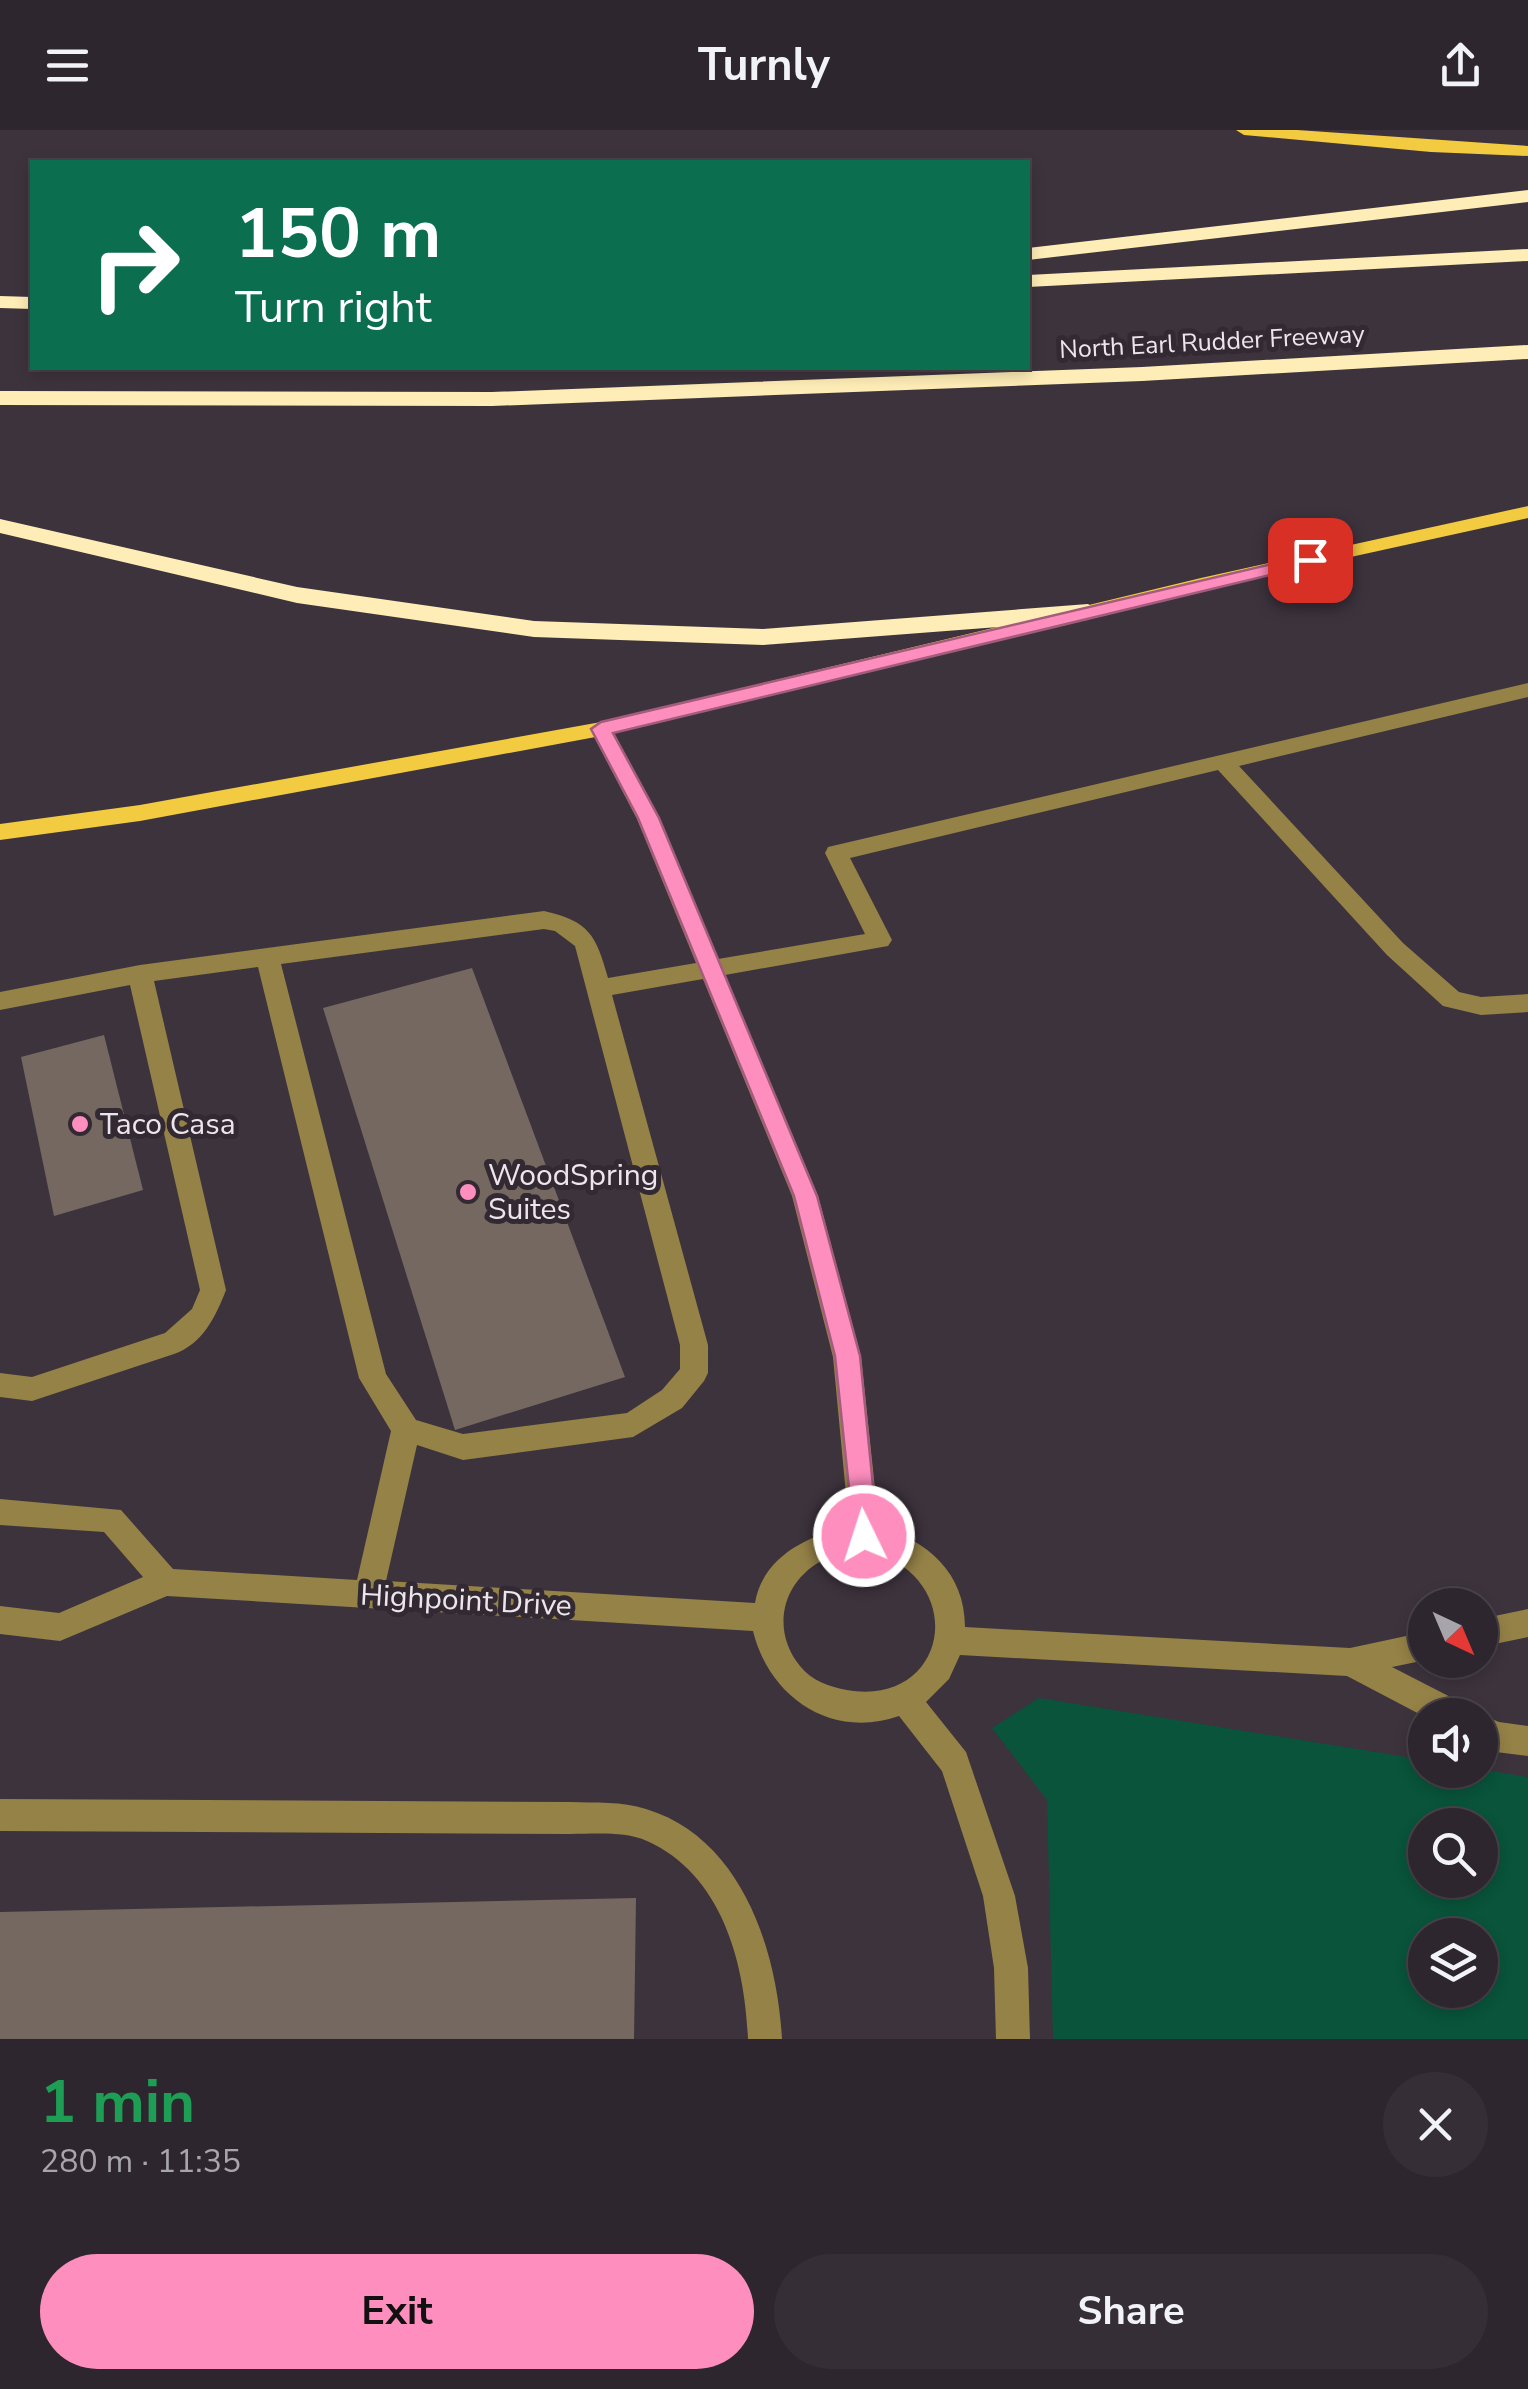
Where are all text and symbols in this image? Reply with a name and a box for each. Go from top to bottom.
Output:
text: Turnly [698,35,830,96]
icon: menu [40,38,95,93]
icon: share [1433,38,1488,93]
text: 150 m [235,186,441,282]
icon: right [70,200,200,330]
text: Turn right [235,277,432,338]
street label: North Earl Rudder Freeway [1058,317,1366,367]
pin [1268,518,1353,603]
icon: arrive [1283,533,1338,588]
place label: Taco Casa [100,1104,236,1145]
marker: Taco Casa [69,1113,91,1135]
place label: WoodSpring Suites [488,1155,658,1230]
marker: WoodSpring Suites [457,1181,479,1203]
position arrow [812,1484,916,1588]
street label: Highpoint Drive [359,1574,573,1627]
north arrow [1408,1588,1498,1678]
map controls [1408,1588,1498,2008]
button: sound [1408,1698,1498,1788]
button: search [1408,1808,1498,1898]
button: layers [1408,1918,1498,2008]
text: 1 min [40,2061,195,2143]
button: close [1383,2072,1488,2177]
text: 280 m · 11:35 [40,2140,241,2183]
button: Exit [40,2254,754,2369]
button: Share [774,2254,1488,2369]

